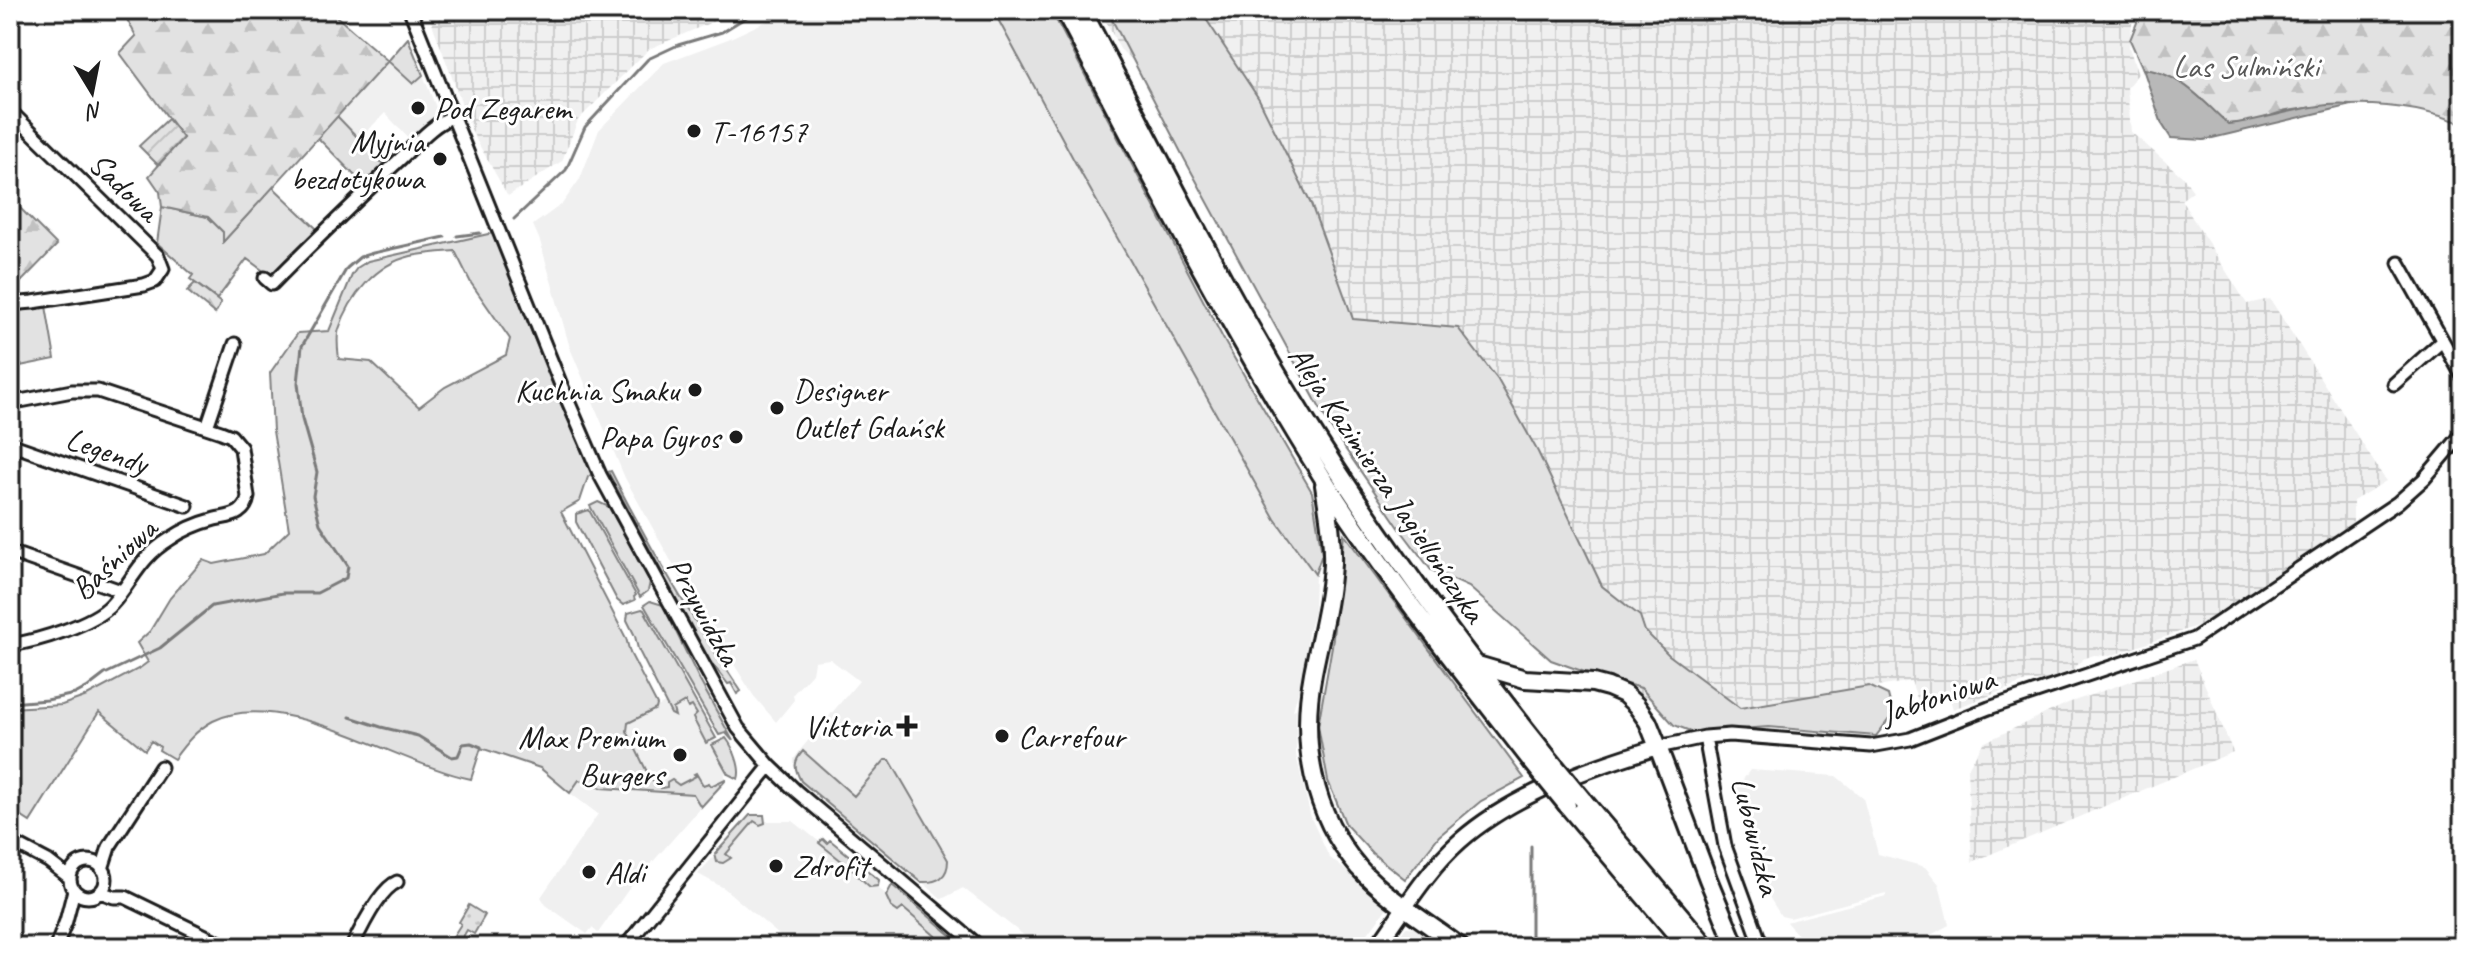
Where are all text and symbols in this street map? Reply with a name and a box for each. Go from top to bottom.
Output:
park label: Las Sulmiński [2173,46,2323,87]
north arrow [52,52,132,132]
place label: Pod Zegarem [434,88,574,129]
text: N [83,96,104,126]
marker: Pod Zegarem [409,99,427,117]
place label: T-16157 [710,111,809,152]
place label: Myjnia bezdotykowa [291,121,426,199]
marker: T-16157 [685,122,703,140]
street label: Sadowa [80,144,170,232]
marker: Myjnia bezdotykowa [431,150,449,168]
street label: Aleja Kazimierza Jagiellończyka [1279,338,1496,632]
place label: Kuchnia Smaku [515,370,681,411]
place label: Designer Outlet Gdańsk [793,370,946,448]
marker: Kuchnia Smaku [686,381,704,399]
marker: Designer Outlet Gdańsk [768,399,786,417]
place label: Papa Gyros [599,417,723,458]
street label: Legendy [61,418,156,485]
marker: Papa Gyros [727,428,745,446]
street label: Baśniowa [62,507,168,609]
street label: Przywidzka [658,550,751,674]
street label: Jabłoniowa [1874,658,2002,734]
place label: Viktoria [804,706,893,747]
place label: Carrefour [1018,716,1128,757]
place label: Max Premium Burgers [518,717,667,795]
marker: Viktoria [898,717,916,735]
marker: Carrefour [993,727,1011,745]
marker: Max Premium Burgers [671,746,689,764]
street label: Lubowidzka [1722,773,1791,901]
place label: Zdrofit [792,846,873,887]
place label: Aldi [605,852,649,893]
marker: Zdrofit [767,857,785,875]
marker: Aldi [580,863,598,881]

